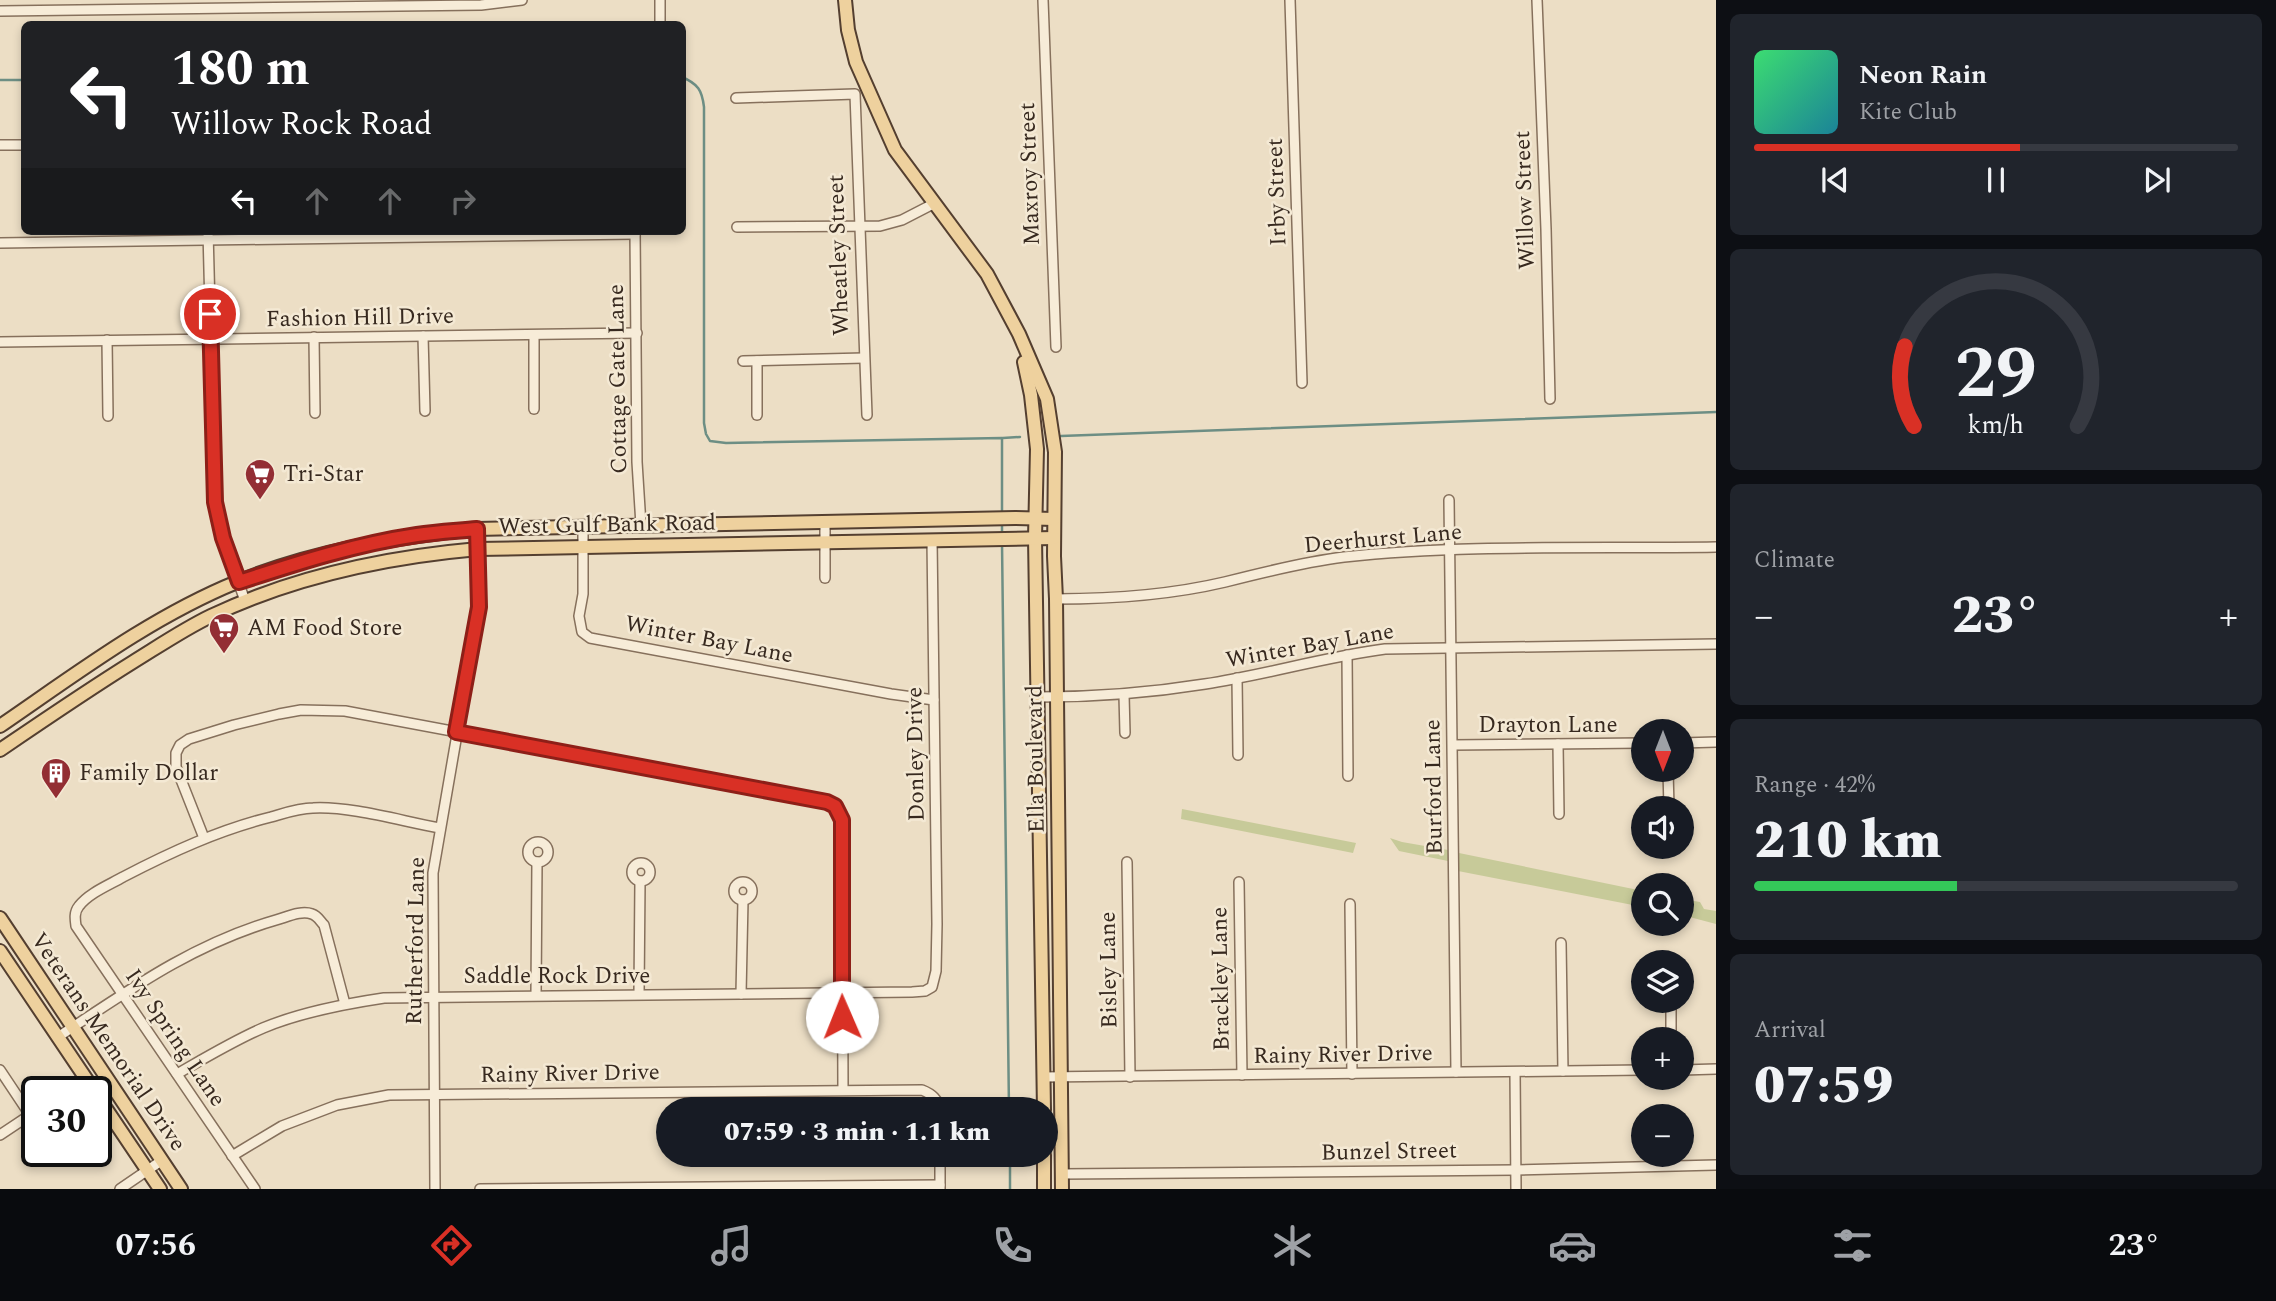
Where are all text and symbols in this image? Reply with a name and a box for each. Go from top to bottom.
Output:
text: 180 m [171,32,310,107]
icon: left [56,49,147,140]
text: Neon Rain [1859,55,1987,95]
text: Kite Club [1859,95,1957,130]
text: Willow Rock Road [171,100,432,149]
street label: Maxroy Street [1010,102,1050,246]
street label: Willow Street [1505,130,1545,270]
street label: Irby Street [1258,137,1296,247]
icon: previous [1816,161,1854,199]
icon: pause [1977,161,2015,199]
icon: next [2138,161,2176,199]
street label: Wheatley Street [819,174,859,336]
icon: left [225,182,263,220]
icon: ahead [298,182,336,220]
icon: ahead [371,182,409,220]
icon: right [444,182,482,220]
pin [180,284,240,344]
street label: Cottage Gate Lane [599,284,637,474]
icon: arrive [191,295,229,333]
street label: Fashion Hill Drive [266,299,454,337]
text: 29 [1955,319,2037,430]
text: km/h [1968,406,2024,444]
supermarket icon: Tri-Star [243,457,277,501]
place label: Tri-Star [283,457,364,492]
street label: West Gulf Bank Road [498,506,716,544]
street label: Deerhurst Lane [1303,515,1463,563]
text: Climate [1754,543,1835,578]
text: 23° [1952,577,2040,656]
text: − [1754,588,1773,646]
text: + [2219,588,2238,646]
street label: Winter Bay Lane [622,607,796,673]
supermarket icon: AM Food Store [207,611,241,655]
place label: AM Food Store [247,611,402,646]
street label: Winter Bay Lane [1223,614,1397,678]
street label: Ella Boulevard [1017,684,1055,833]
street label: Donley Drive [897,686,935,822]
street label: Drayton Lane [1478,708,1618,743]
street label: Burford Lane [1415,719,1453,855]
north arrow [1631,719,1694,782]
map controls [1631,719,1694,1167]
building icon: Family Dollar [39,756,73,800]
place label: Family Dollar [79,756,218,791]
text: Range · 42% [1754,768,1875,803]
button: sound [1631,796,1694,859]
text: 210 km [1754,802,1942,881]
street label: Rutherford Lane [397,856,435,1026]
button: search [1631,873,1694,936]
street label: Brackley Lane [1202,907,1240,1051]
street label: Bisley Lane [1090,911,1128,1029]
street label: Veterans Memorial Drive [21,925,195,1159]
button: layers [1631,950,1694,1013]
street label: Saddle Rock Drive [464,959,650,994]
street label: Ivy Spring Lane [116,962,234,1114]
position arrow [805,980,879,1054]
text: Arrival [1754,1013,1826,1048]
button: + [1631,1027,1694,1090]
street label: Rainy River Drive [1253,1036,1433,1074]
text: 07:59 [1754,1047,1893,1126]
street label: Rainy River Drive [480,1055,660,1093]
speed limit sign: 30 [21,1076,112,1167]
button: − [1631,1104,1694,1167]
text: 07:59 · 3 min · 1.1 km [724,1112,990,1152]
street label: Bunzel Street [1321,1133,1457,1171]
text: 07:56 [116,1221,196,1270]
icon: directions [427,1221,476,1270]
icon: music [707,1221,756,1270]
icon: phone [988,1221,1037,1270]
icon: climate [1268,1221,1317,1270]
icon: car [1548,1221,1597,1270]
icon: filters [1828,1221,1877,1270]
text: 23° [2108,1221,2160,1270]

